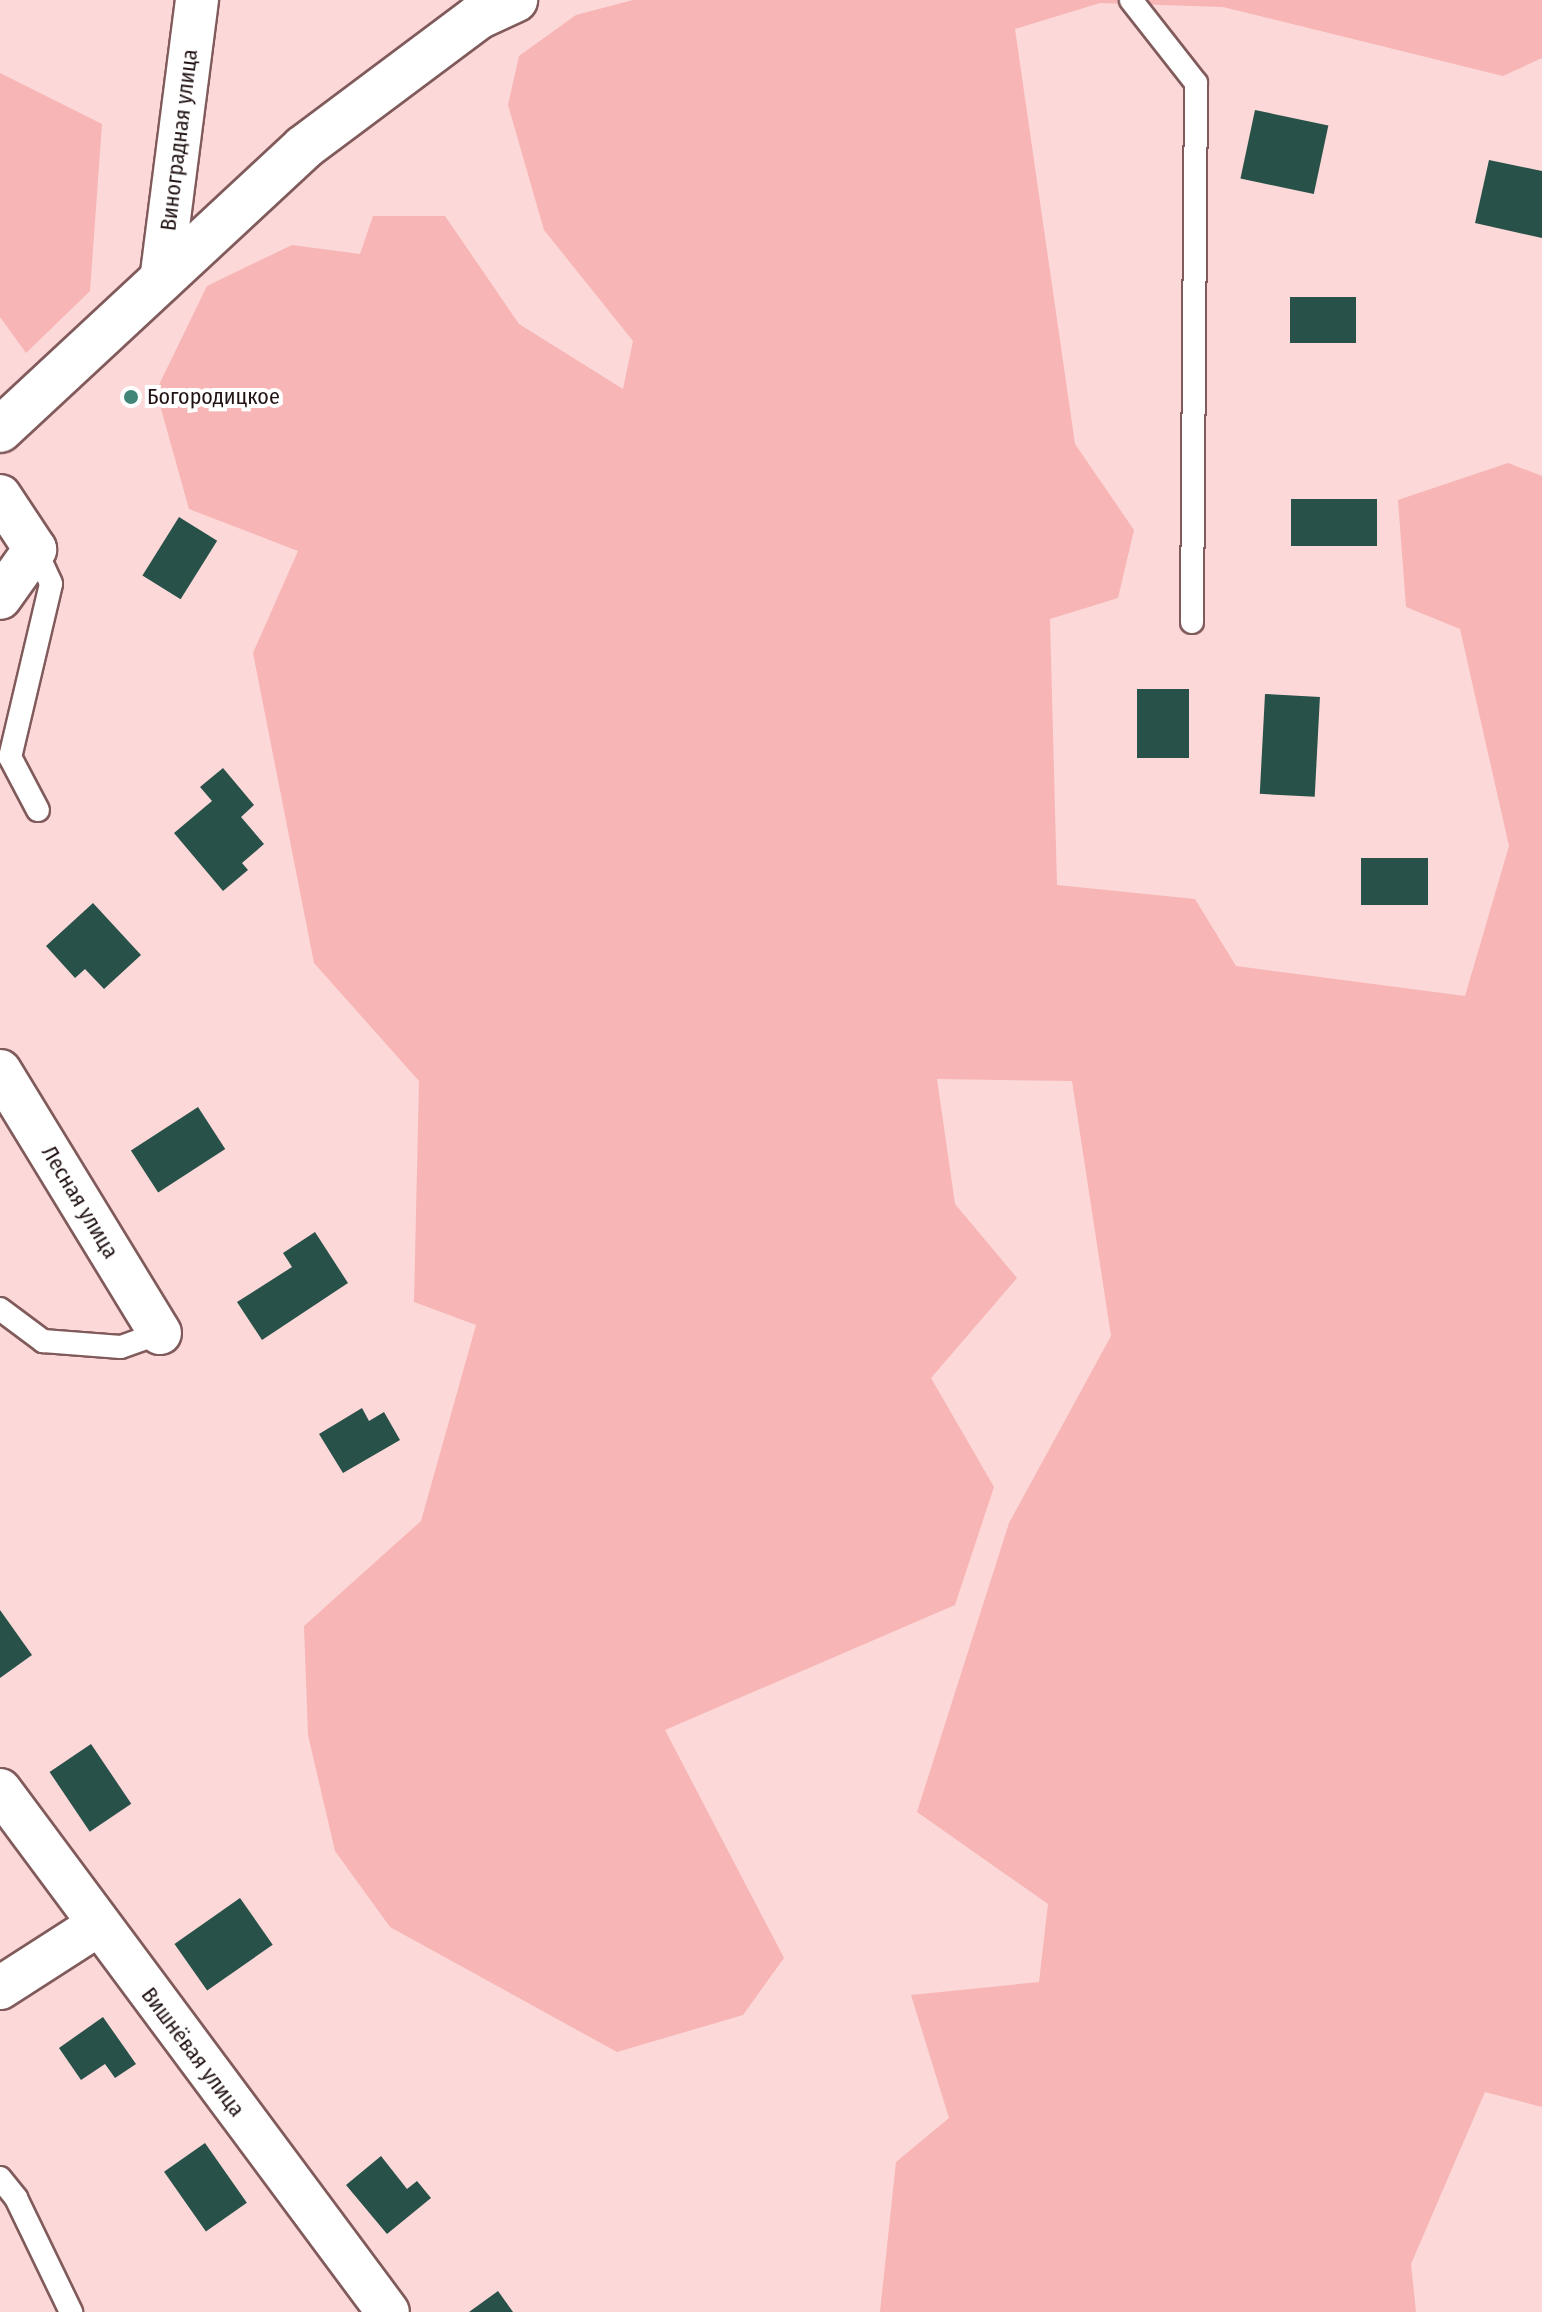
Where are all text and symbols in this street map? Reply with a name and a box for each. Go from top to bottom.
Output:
street label: Виноградная улица [155,48,203,232]
place label: Богородицкое [147,384,280,410]
marker: Богородицкое [122,388,140,406]
street label: Лесная улица [36,1141,124,1263]
street label: Вишнёвая улица [136,1982,250,2122]

